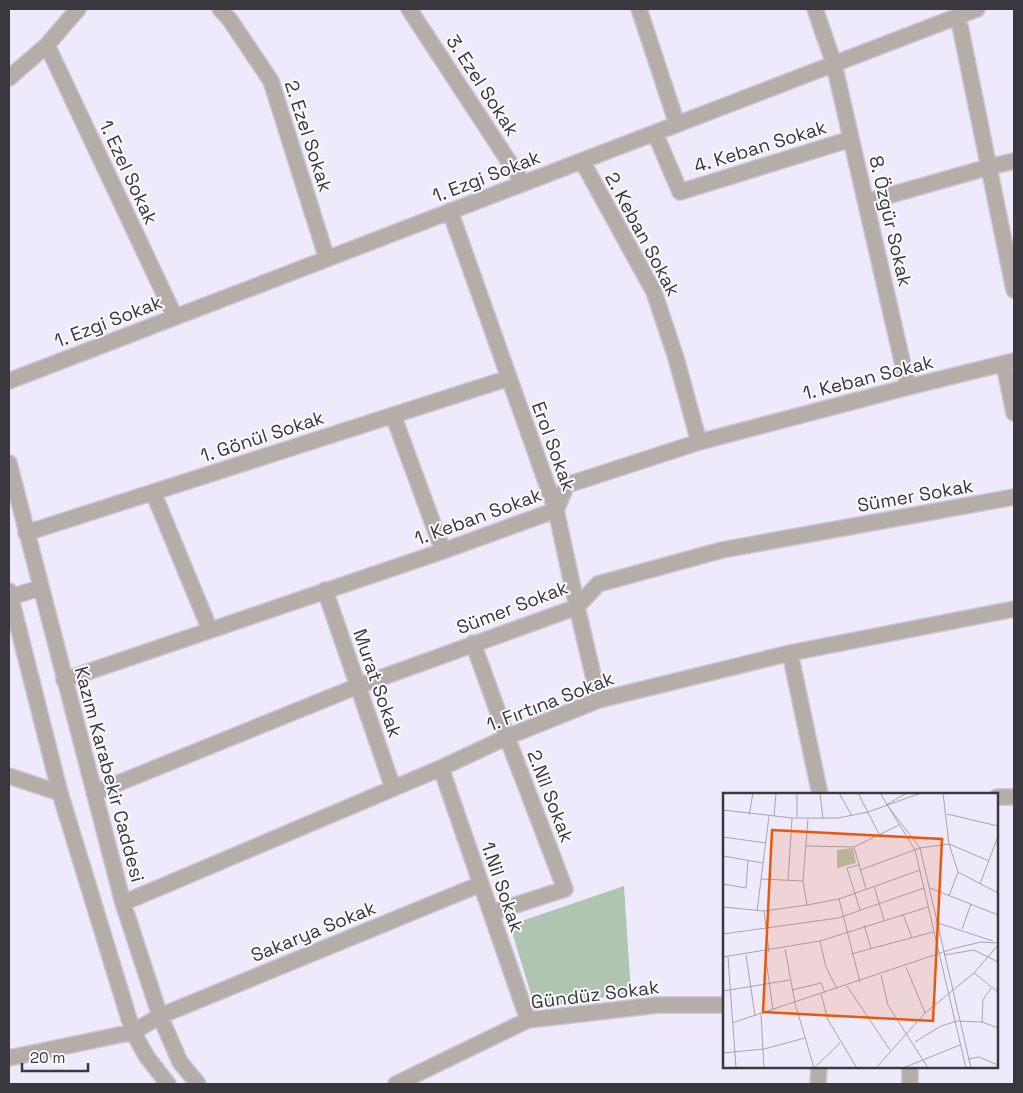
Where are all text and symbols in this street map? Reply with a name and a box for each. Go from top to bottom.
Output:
street label: 3. Ezel Sokak [440,30,525,141]
street label: 2. Ezel Sokak [279,77,338,195]
street label: 4. Keban Sokak [691,114,830,179]
street label: 1. Ezel Sokak [93,116,164,229]
street label: 1. Ezgi Sokak [429,144,544,208]
street label: 8. Özgür Sokak [863,153,918,289]
street label: 2. Keban Sokak [599,168,686,301]
street label: 1. Ezgi Sokak [51,289,166,353]
street label: 1. Keban Sokak [800,349,936,406]
street label: Erol Sokak [526,398,581,494]
street label: 1. Gönül Sokak [197,405,327,468]
street label: Sümer Sokak [855,473,975,518]
street label: 1. Keban Sokak [411,482,545,551]
street label: Sümer Sokak [453,575,571,640]
street label: Murat Sokak [347,625,408,741]
street label: Kazım Karabekir Caddesi [69,664,150,885]
street label: 1. Fırtına Sokak [483,666,617,737]
street label: 2.Nil Sokak [521,746,580,846]
inset map [723,793,998,1068]
street label: 1.Nil Sokak [475,839,530,936]
street label: Sakarya Sokak [247,895,379,968]
street label: Gündüz Sokak [530,974,661,1015]
scale bar [22,1040,89,1072]
text: 20 m [30,1048,65,1067]

